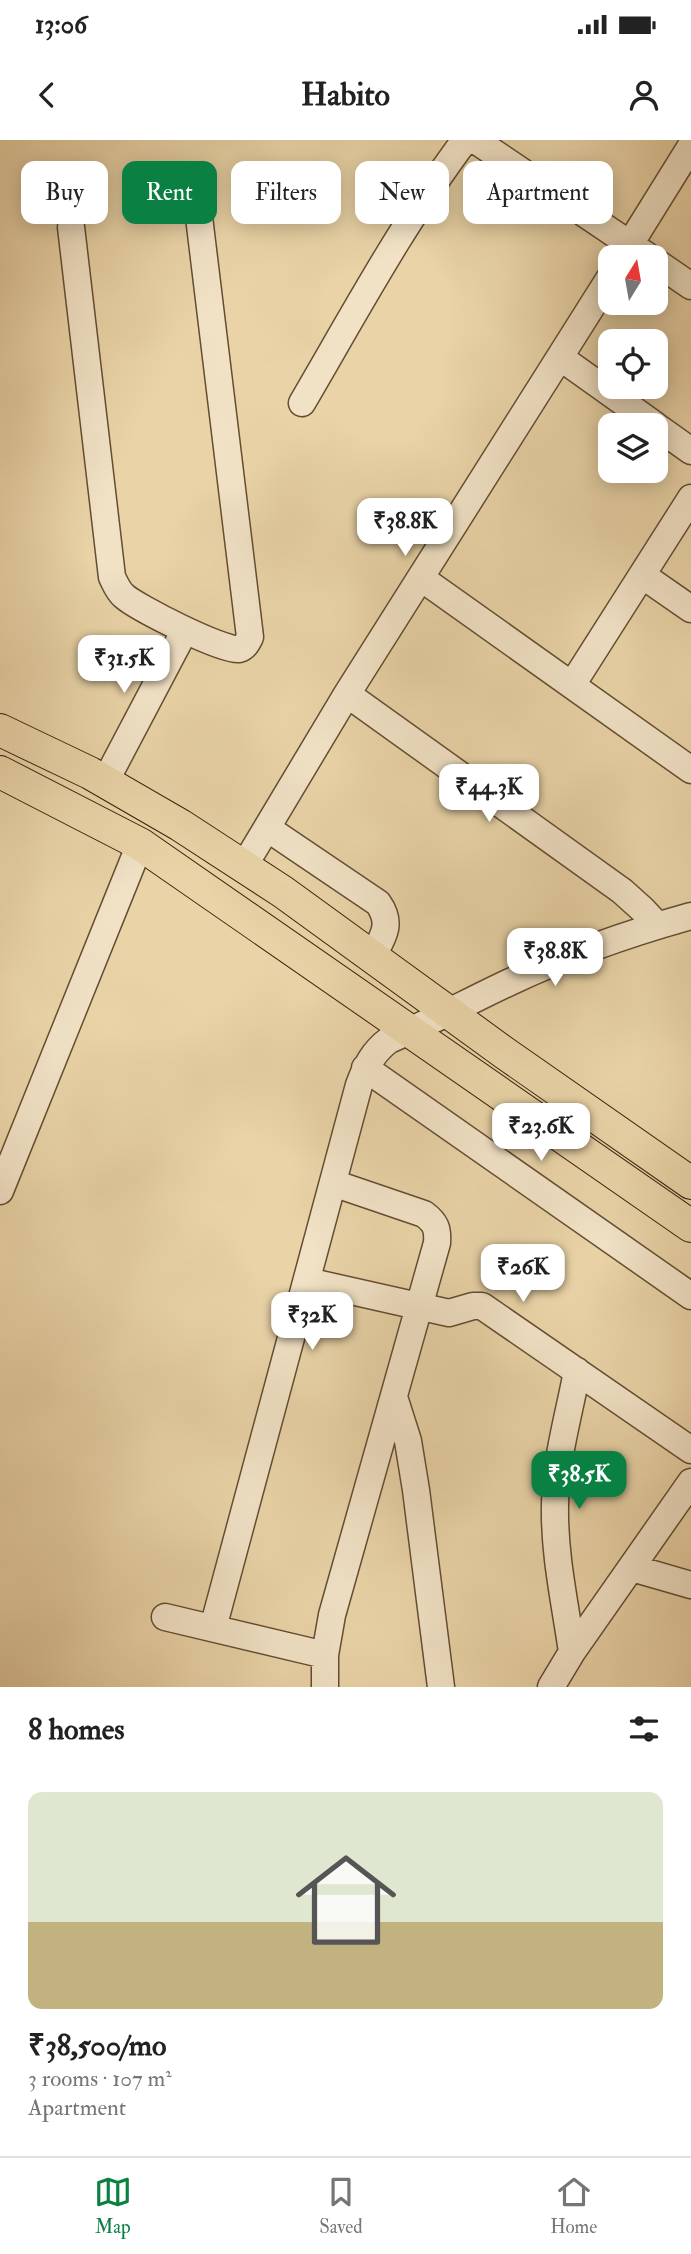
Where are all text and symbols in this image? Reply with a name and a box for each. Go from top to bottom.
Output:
text: 13:06 [35,9,87,41]
text: Habito [301,75,390,115]
icon: back [28,76,66,114]
icon: person [625,76,663,114]
chip: Buy [21,161,108,224]
chip: Rent [122,161,217,224]
chip: Filters [231,161,341,224]
chip: New [355,161,449,224]
chip: Apartment [463,161,613,224]
north arrow [598,245,668,315]
map controls [598,245,668,483]
button: locate [598,329,668,399]
button: layers [598,413,668,483]
pin: ₹38.8K [348,498,462,558]
text: ₹38.8K [373,506,437,535]
pin: ₹31.5K [67,636,181,695]
text: ₹31.5K [94,643,154,672]
pin: ₹44.3K [432,764,546,824]
text: ₹44.3K [455,772,523,801]
pin: ₹38.8K [498,928,612,988]
text: ₹38.8K [523,936,587,965]
pin: ₹23.6K [484,1104,598,1163]
text: ₹23.6K [508,1111,574,1140]
pin: ₹26K [482,1244,564,1304]
text: ₹26K [497,1252,549,1281]
pin: ₹32K [271,1292,353,1352]
text: ₹32K [287,1300,337,1329]
pin: ₹38.5K [522,1452,636,1511]
text: ₹38.5K [547,1459,611,1488]
icon: filters [625,1710,663,1748]
text: 8 homes [28,1711,125,1748]
icon: home [283,1837,409,1963]
text: ₹38,500/mo [28,2027,166,2064]
text: 3 rooms · 107 m² [28,2064,172,2093]
text: Apartment [28,2093,126,2122]
tab: Map [94,2173,132,2239]
tab: Saved [319,2173,363,2239]
tab: Home [550,2173,597,2239]

